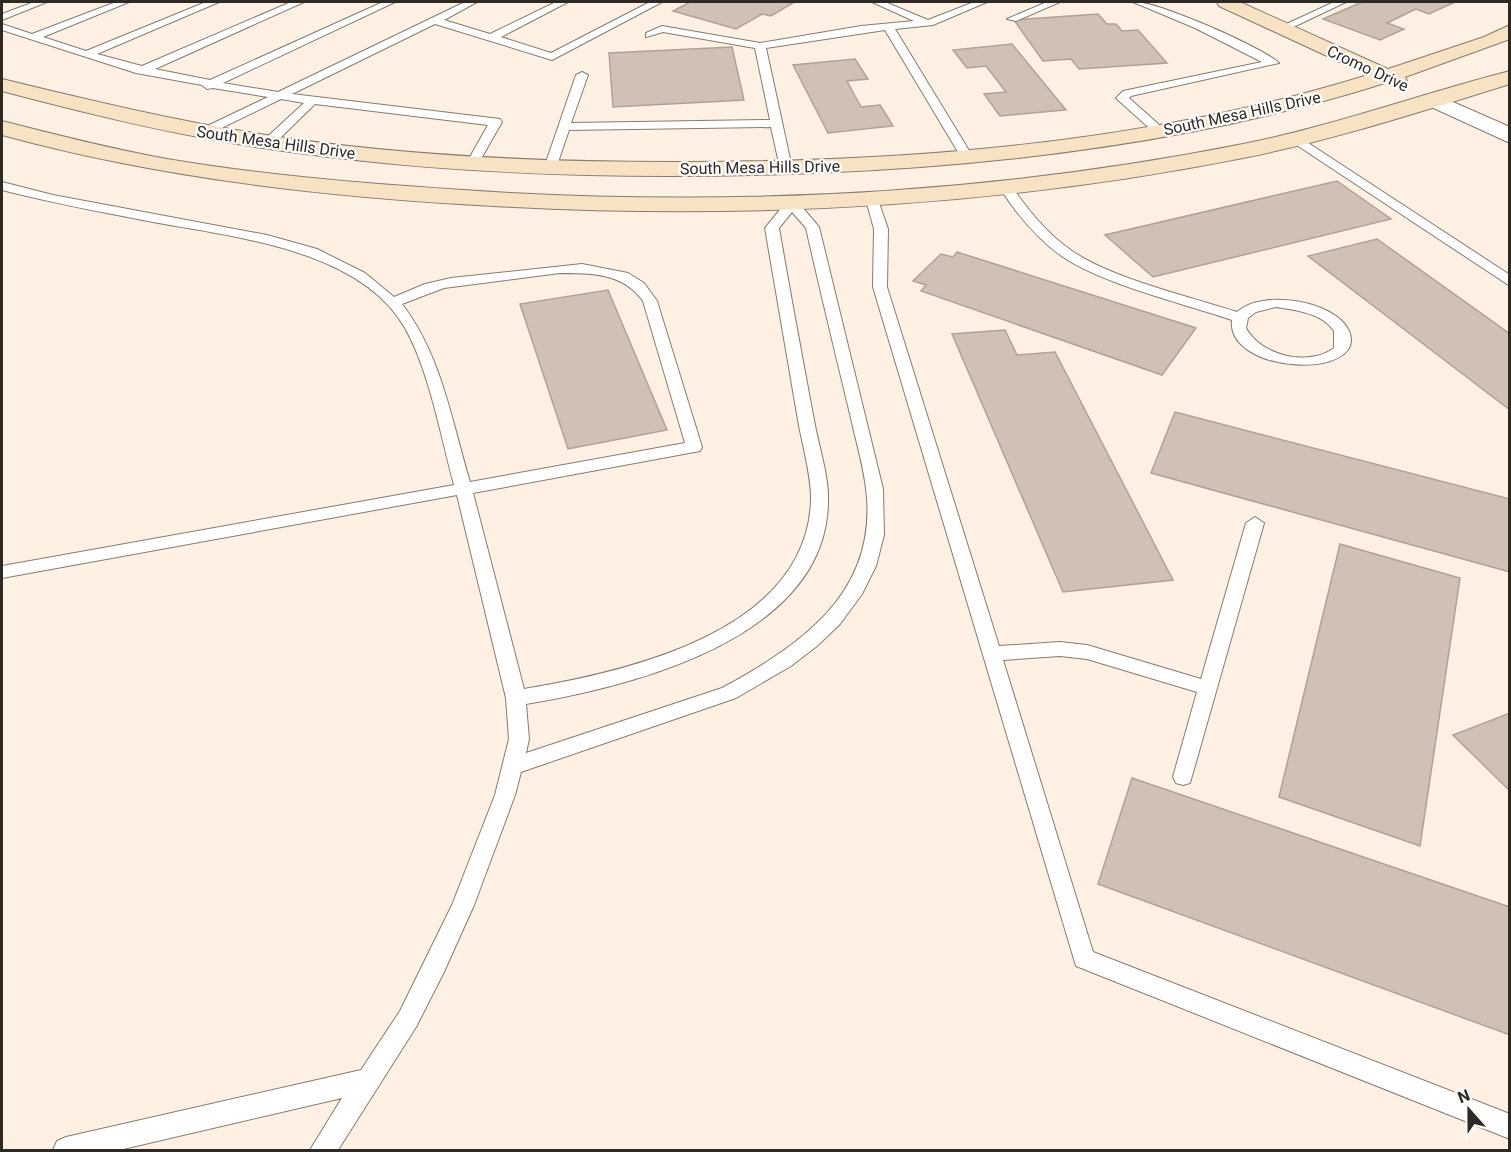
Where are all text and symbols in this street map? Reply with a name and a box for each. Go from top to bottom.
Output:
street label: Cromo Drive [1324,41,1412,96]
street label: South Mesa Hills Drive [1162,88,1322,139]
street label: South Mesa Hills Drive [195,122,357,163]
street label: South Mesa Hills Drive [680,157,840,178]
north arrow [1439,1080,1499,1140]
text: N [1455,1086,1472,1107]

